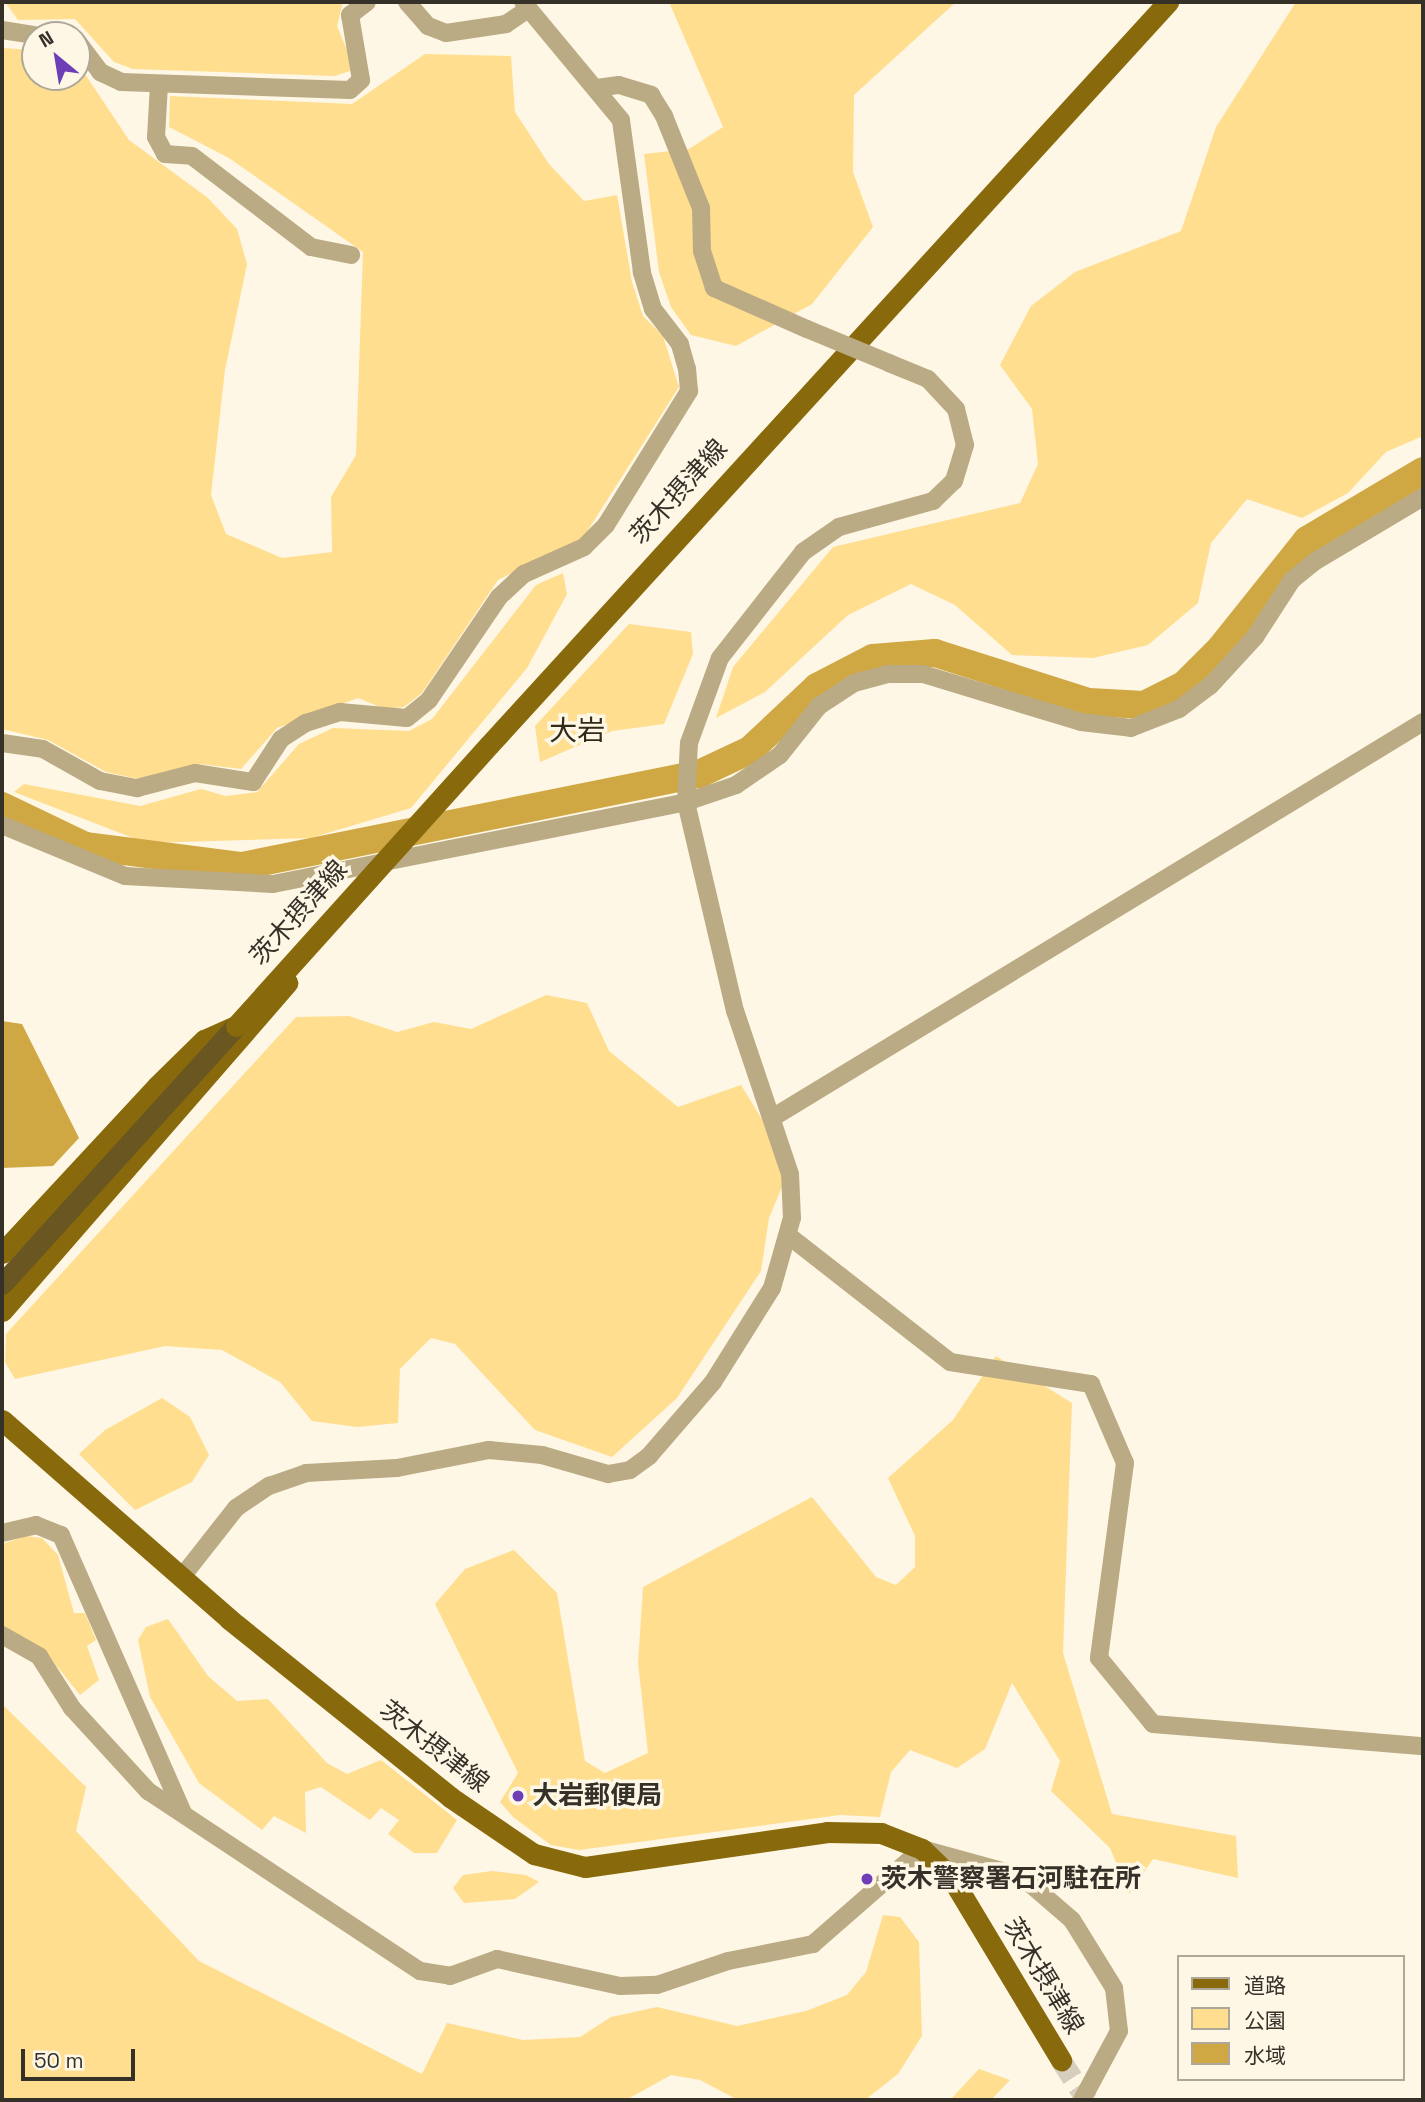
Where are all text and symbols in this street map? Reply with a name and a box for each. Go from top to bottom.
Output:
north arrow [21,21,91,91]
text: N [34,25,58,53]
street label: 茨木摂津線 [624,433,734,551]
district label: 大岩 [549,713,605,747]
street label: 茨木摂津線 [244,854,354,972]
street label: 茨木摂津線 [373,1695,495,1799]
place label: 大岩郵便局 [532,1780,662,1812]
marker: 大岩郵便局 [510,1788,526,1804]
place label: 茨木警察署石河駐在所 [881,1863,1141,1895]
marker: 茨木警察署石河駐在所 [859,1871,875,1887]
street label: 茨木摂津線 [996,1912,1090,2040]
legend [1176,1955,1404,2081]
text: 道路 [1244,1972,1286,1999]
text: 公園 [1244,2007,1286,2034]
scale bar [24,2036,138,2080]
text: 水域 [1244,2042,1286,2069]
text: 50 m [34,2047,84,2074]

